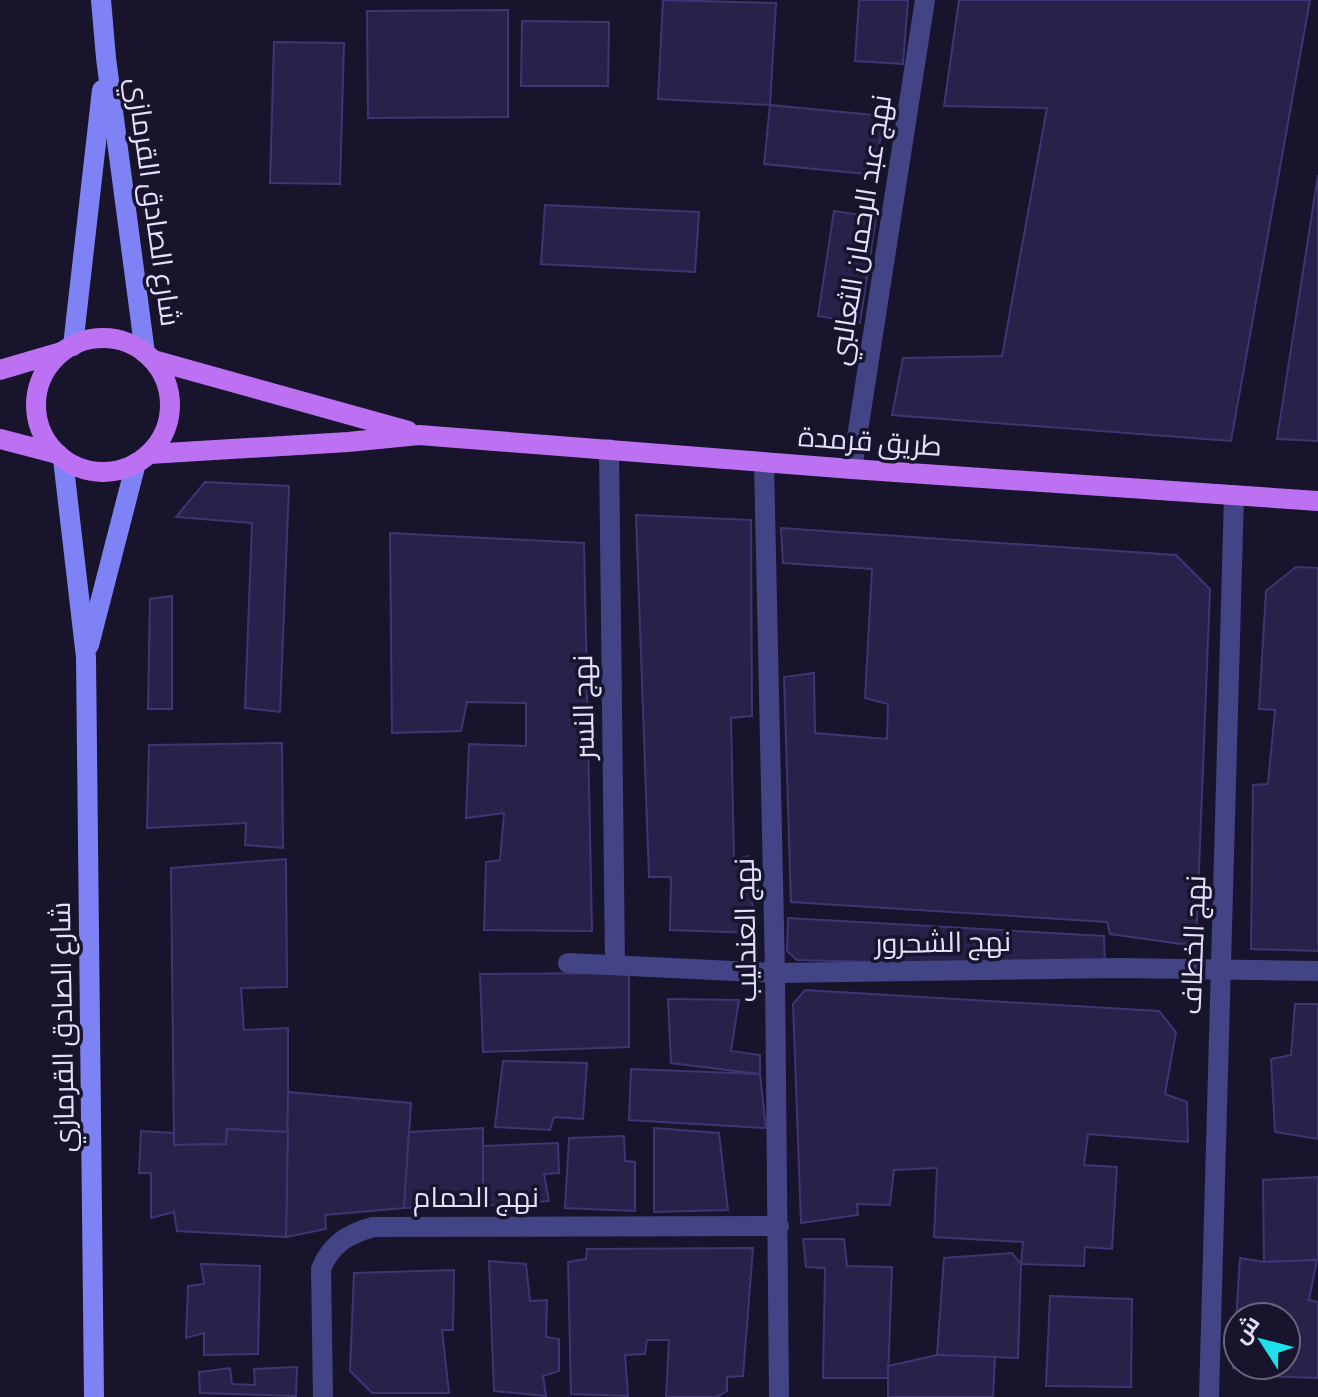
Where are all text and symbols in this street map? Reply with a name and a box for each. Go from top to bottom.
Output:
street label: شارع الصادق القرمازي [115,75,190,329]
street label: نهج عبد الرحمان الثعالبي [820,92,903,368]
street label: طريق قرمدة [797,417,943,467]
street label: نهج النسر [563,654,605,762]
street label: نهج العندليب [725,858,767,1002]
street label: نهج الخطاف [1172,875,1216,1015]
street label: شارع الصادق القرمازي [41,901,86,1153]
street label: نهج الشحرور [872,922,1012,964]
street label: نهج الحمام [413,1178,539,1218]
north arrow [1222,1301,1302,1381]
text: ش [1225,1309,1268,1351]

